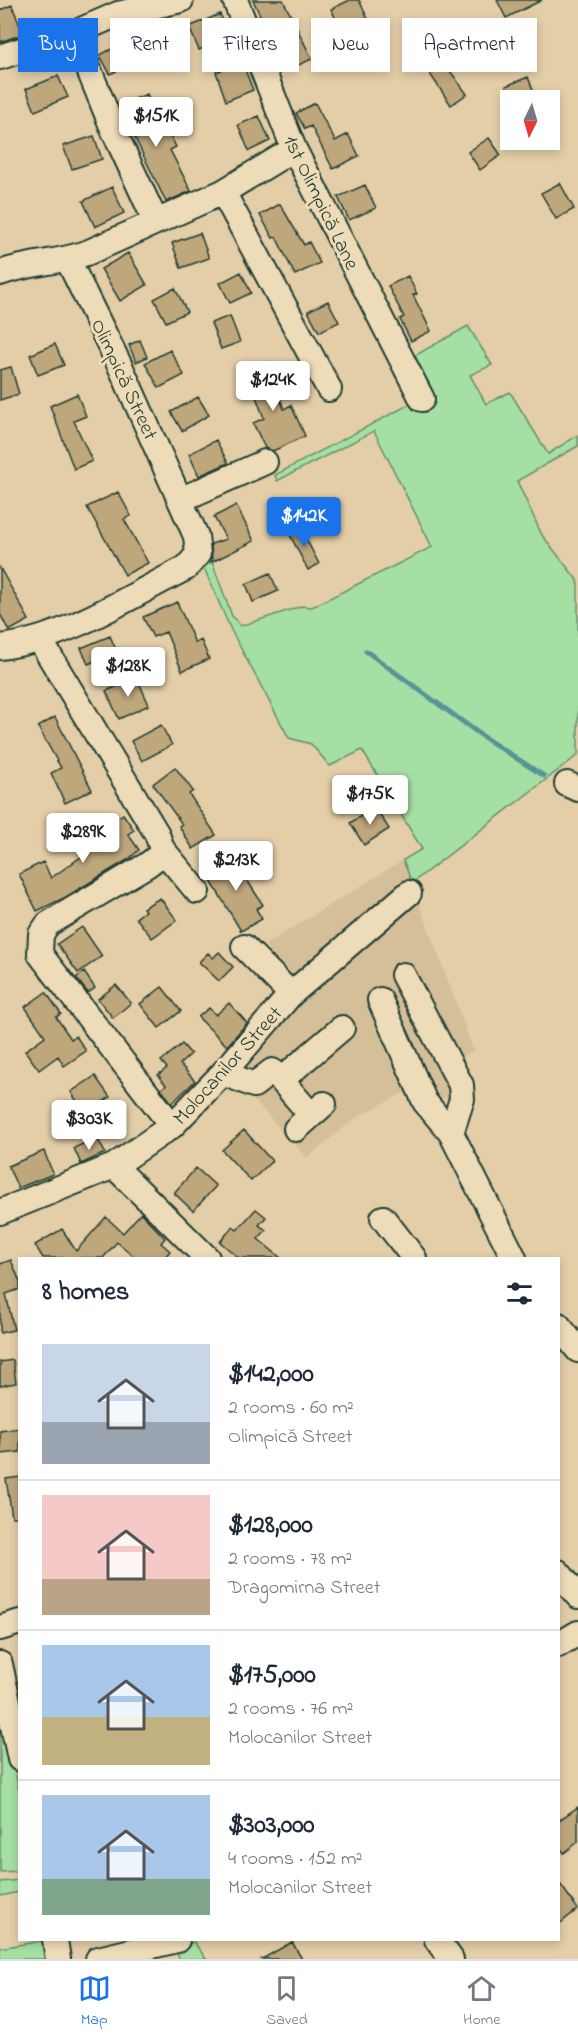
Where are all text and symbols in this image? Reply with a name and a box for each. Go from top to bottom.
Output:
chip: Buy [18,18,98,72]
chip: Rent [110,18,190,72]
chip: Filters [202,18,299,72]
chip: New [311,18,390,72]
chip: Apartment [402,18,537,72]
north arrow [500,90,560,150]
map controls [500,90,560,150]
pin: $151K [114,97,198,148]
text: $151K [133,102,179,131]
street label: 1st Olimpică Lane [275,131,366,276]
street label: Olimpică Street [82,314,164,445]
pin: $124K [231,361,315,412]
text: $124K [250,366,296,395]
pin: $142K [262,497,346,548]
text: $142K [281,502,327,531]
pin: $128K [86,647,170,698]
text: $128K [105,652,151,681]
pin: $175K [328,775,412,826]
text: $175K [346,780,394,809]
pin: $289K [41,813,125,864]
text: $289K [60,818,106,847]
pin: $213K [194,841,278,892]
text: $213K [213,846,259,875]
street label: Molocanilor Street [167,1000,290,1133]
pin: $303K [47,1100,131,1151]
text: $303K [66,1105,112,1134]
text: 8 homes [42,1274,129,1312]
icon: filters [503,1277,536,1310]
text: $142,000 [228,1356,314,1394]
icon: home [90,1368,162,1440]
text: 2 rooms · 60 m² [228,1394,354,1423]
text: Olimpică Street [228,1423,353,1452]
text: $128,000 [228,1507,313,1545]
icon: home [90,1519,162,1591]
text: 2 rooms · 78 m² [228,1545,352,1574]
text: Dragomirna Street [228,1574,380,1603]
text: $175,000 [228,1657,316,1695]
icon: home [90,1669,162,1741]
text: 2 rooms · 76 m² [228,1695,353,1724]
text: Molocanilor Street [228,1724,372,1753]
text: $303,000 [228,1807,315,1845]
icon: home [90,1819,162,1891]
text: 4 rooms · 152 m² [228,1845,362,1874]
text: Molocanilor Street [228,1874,372,1903]
tab: Map [78,1972,111,2032]
tab: Saved [266,1972,308,2032]
tab: Home [463,1972,500,2032]

